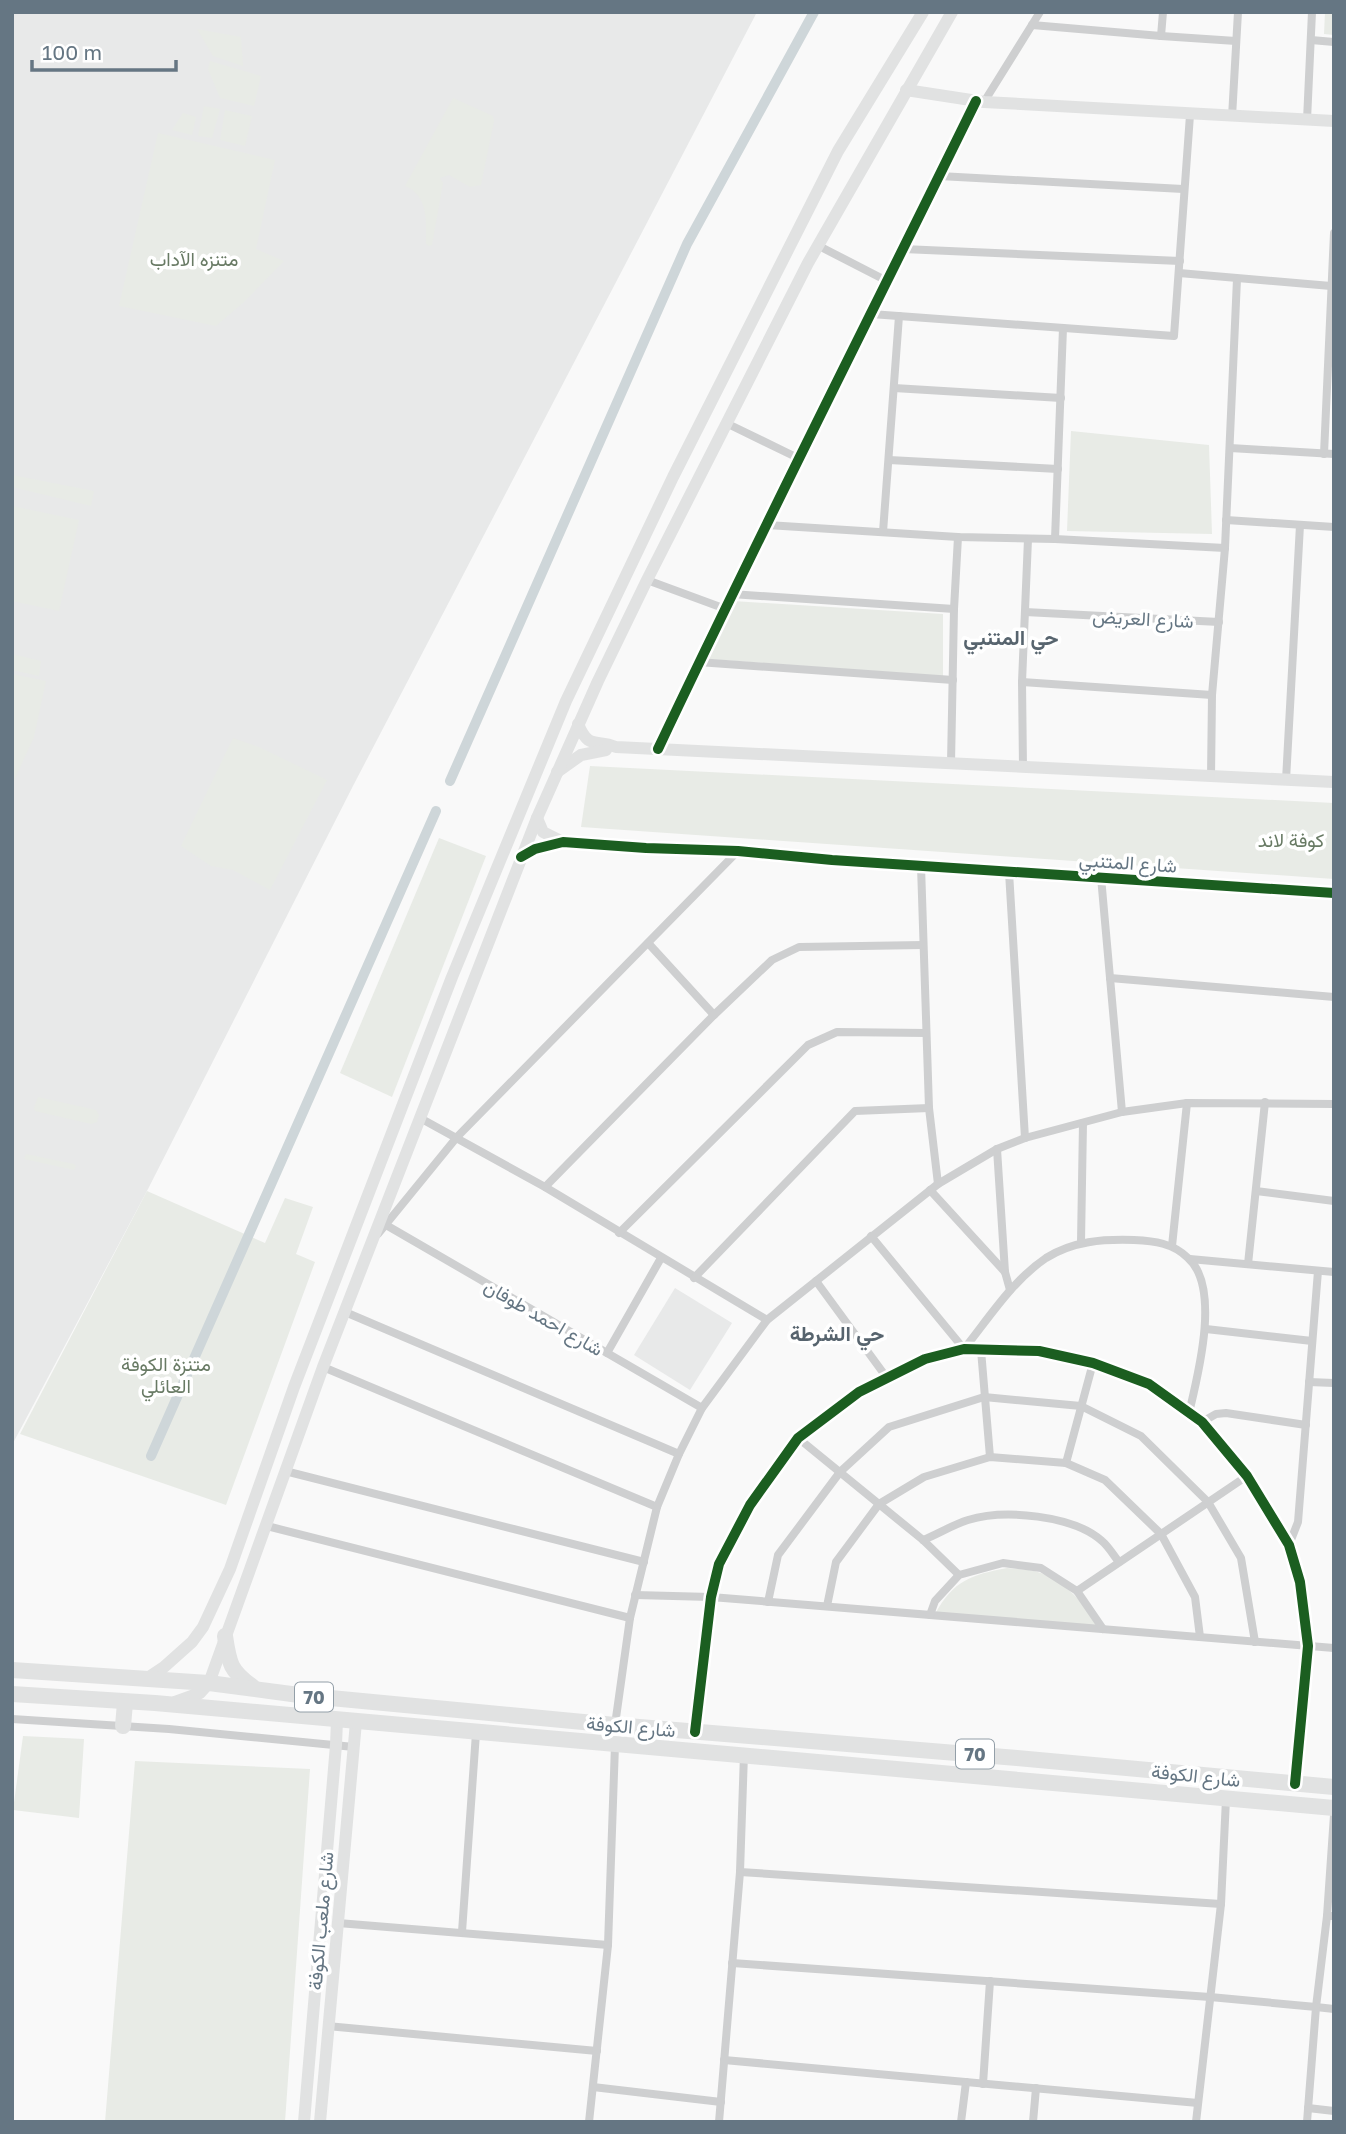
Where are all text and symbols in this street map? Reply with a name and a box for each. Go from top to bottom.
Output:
scale bar [32,28,175,72]
text: 100 m [42,39,102,65]
park label: متنزه الآداب [150,247,238,271]
street label: شارع العريض [1092,604,1194,634]
district label: حي المتنبي [963,624,1059,655]
park label: كوفة لاند [1258,828,1324,852]
street label: شارع المتنبي [1078,847,1178,882]
street label: شارع احمد طوفان [480,1274,607,1362]
district label: حي الشرطة [790,1320,884,1351]
park label: متنزة الكوفة العائلي [121,1352,211,1402]
road number: 70 [295,1682,333,1712]
street label: شارع الكوفة [585,1711,677,1743]
road number: 70 [956,1740,994,1769]
street label: شارع الكوفة [1150,1759,1242,1793]
street label: شارع ملعب الكوفة [302,1851,340,1991]

